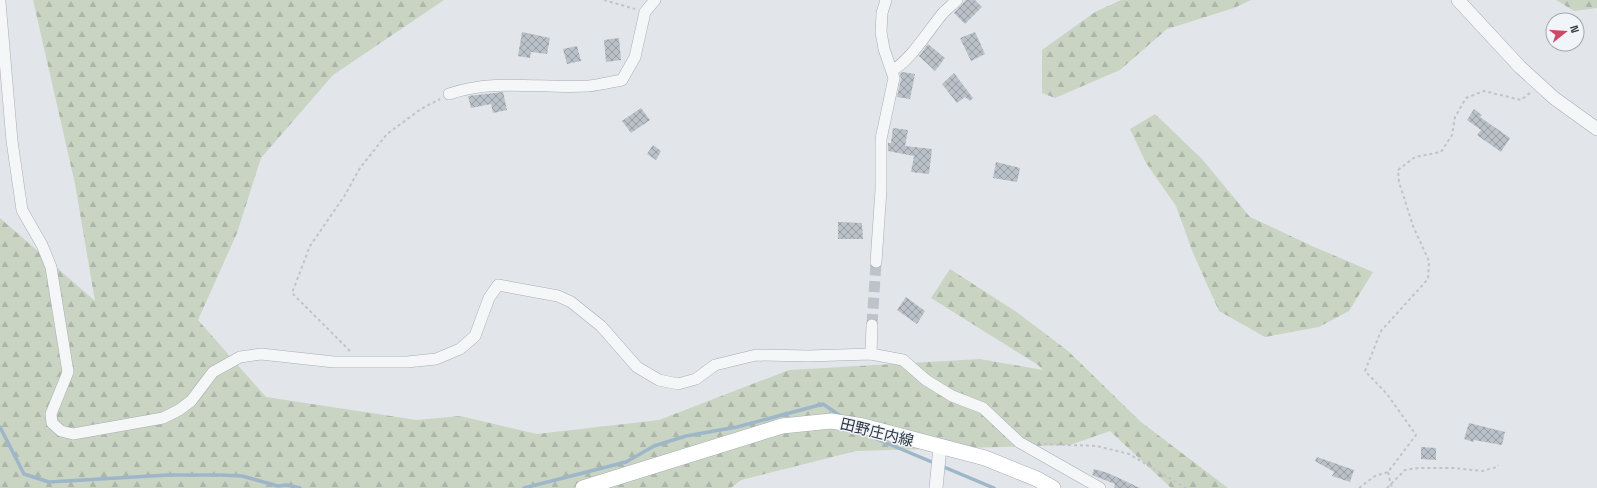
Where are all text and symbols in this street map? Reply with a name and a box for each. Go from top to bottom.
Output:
north arrow [1545,12,1585,52]
text: N [1567,24,1582,35]
street label: 田野庄内線 [838,414,916,450]

